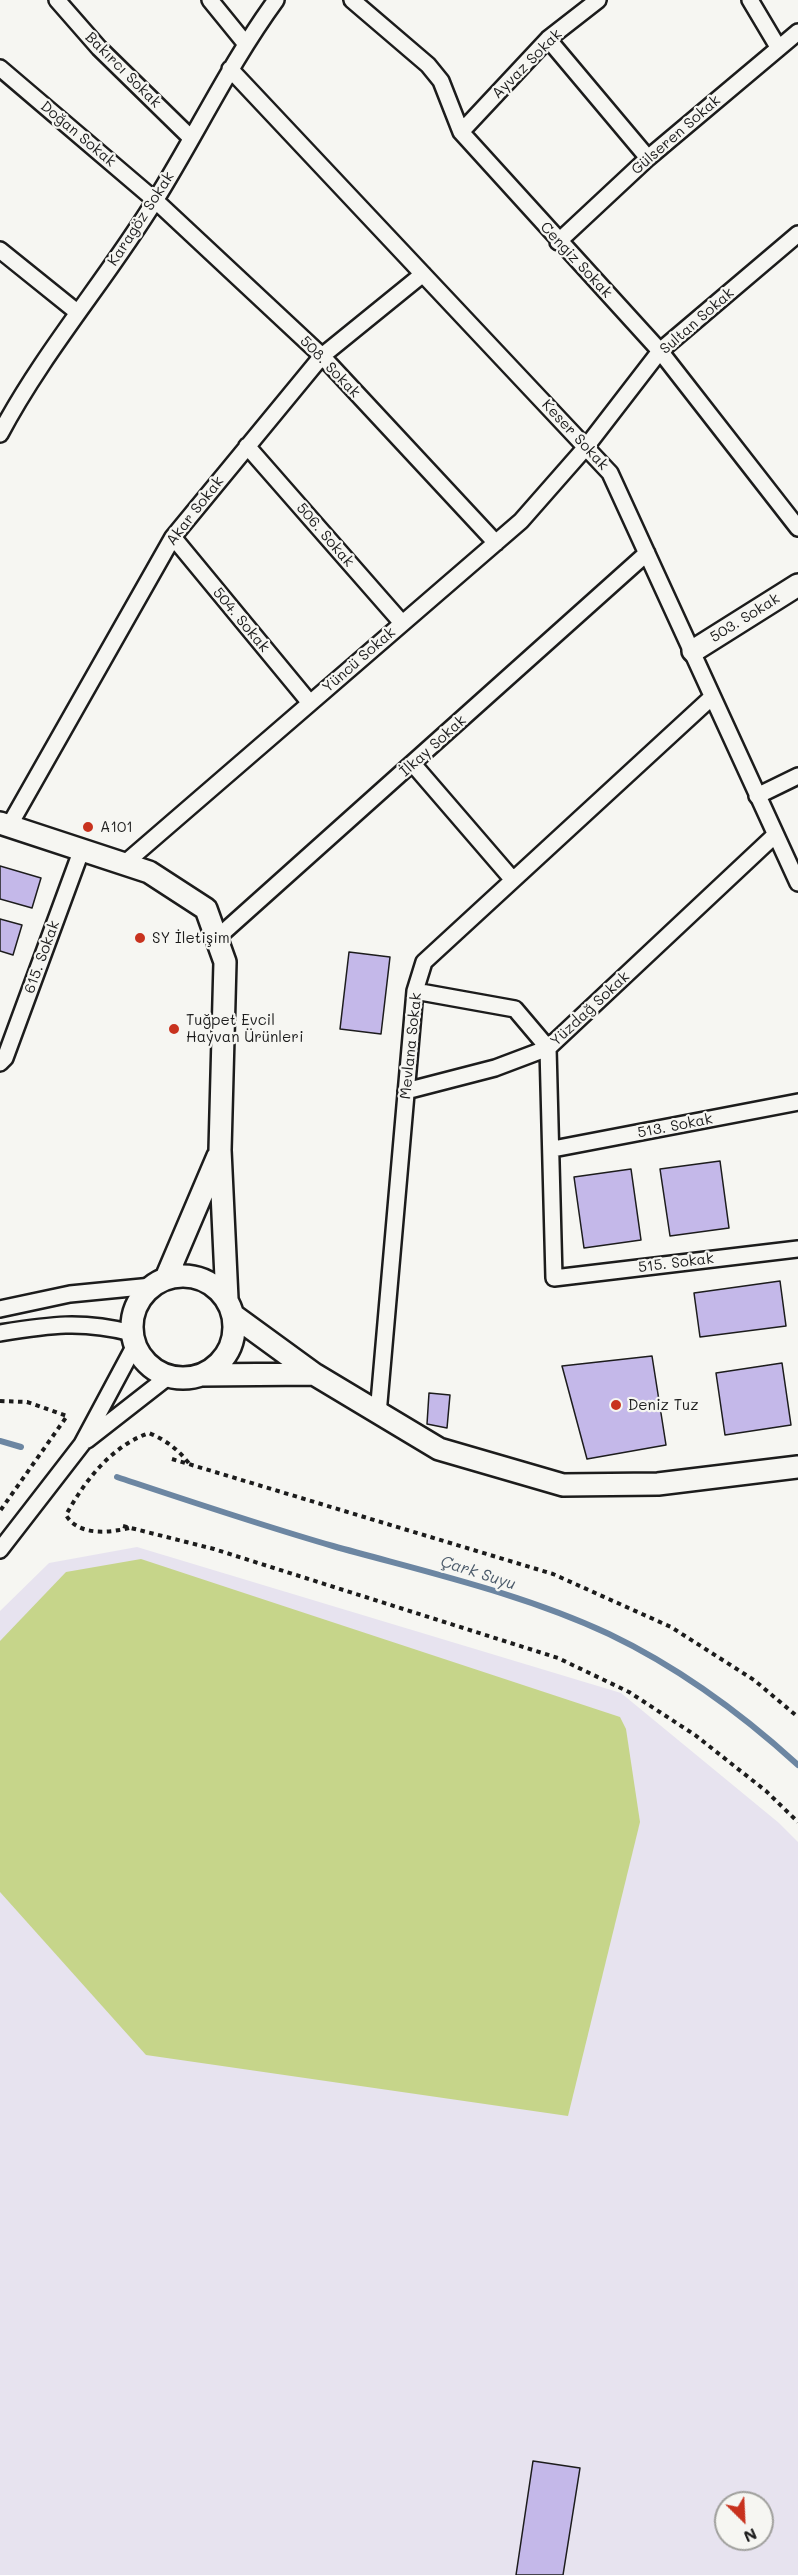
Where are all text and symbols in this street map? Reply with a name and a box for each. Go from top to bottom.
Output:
street label: Ayvaz Sokak [488,25,566,103]
street label: Bakırcı Sokak [81,28,165,112]
street label: Gülseren Sokak [628,91,724,179]
street label: Doğan Sokak [37,97,119,171]
street label: Karagöz Sokak [104,169,178,269]
street label: Cengiz Sokak [536,218,616,302]
street label: Sultan Sokak [656,284,738,358]
street label: 508. Sokak [296,332,364,402]
street label: Keser Sokak [538,396,612,474]
street label: Akar Sokak [162,473,228,549]
street label: 506. Sokak [292,499,358,571]
street label: 504. Sokak [209,584,273,656]
street label: 503. Sokak [707,590,783,646]
street label: Yüncü Sokak [319,623,399,697]
street label: İlkay Sokak [396,712,470,780]
place label: A101 [100,818,133,836]
marker: A101 [81,820,95,834]
street label: 615. Sokak [20,918,64,996]
place label: SY İletişim [152,929,230,947]
marker: SY İletişim [133,931,147,945]
street label: Yüzdağ Sokak [547,968,633,1050]
street label: Mevlana Sokak [396,992,426,1100]
place label: Tuğpet Evcil Hayvan Ürünleri [186,1011,303,1046]
marker: Tuğpet Evcil Hayvan Ürünleri [167,1022,181,1036]
street label: 513. Sokak [636,1110,714,1142]
street label: 515. Sokak [637,1249,715,1277]
place label: Deniz Tuz [628,1396,699,1414]
marker: Deniz Tuz [609,1398,623,1412]
water label: Çark Suyu [438,1552,518,1594]
north arrow [714,2491,774,2551]
text: N [741,2524,761,2548]

